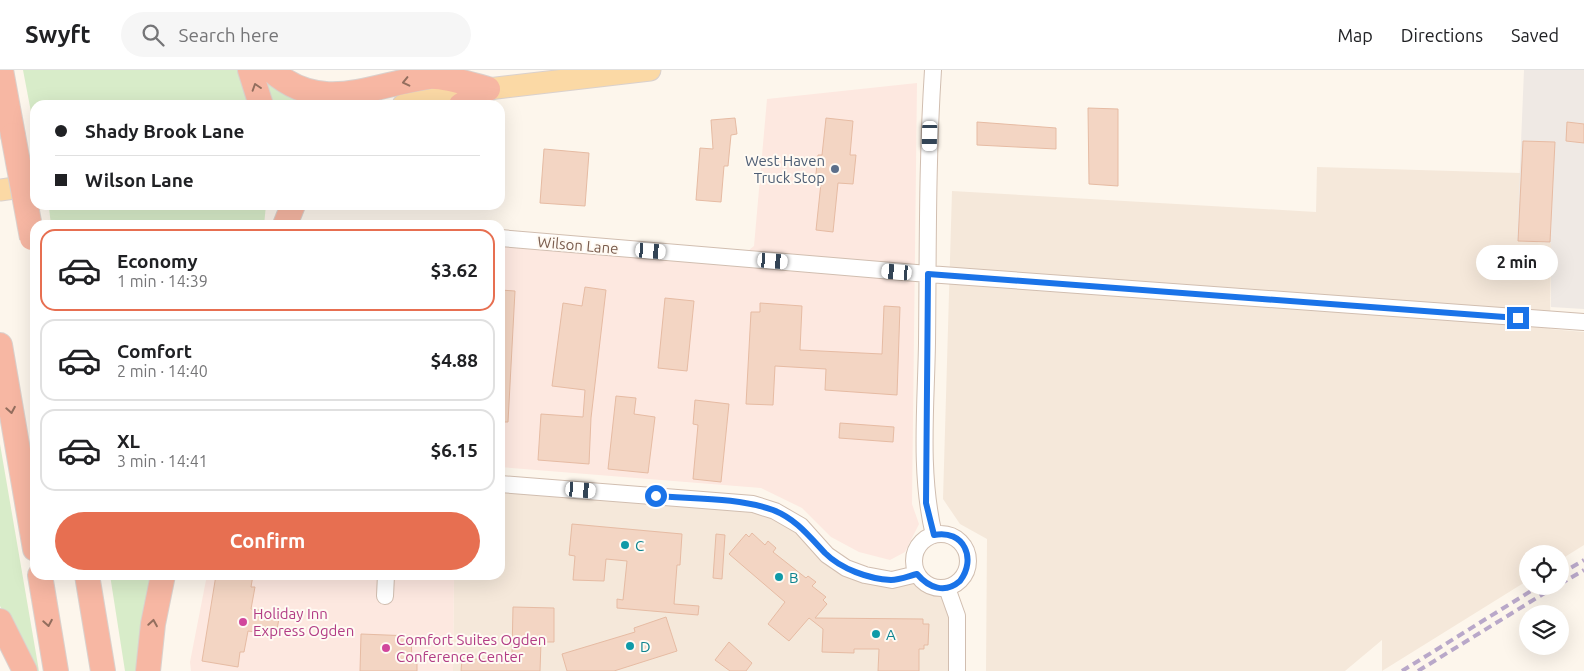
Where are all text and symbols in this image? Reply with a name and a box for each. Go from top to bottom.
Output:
search box [121,12,471,57]
text: Swyft [25,21,91,48]
icon: search [139,21,167,49]
text: Search here [179,24,279,46]
text: Map [1337,25,1373,45]
text: Directions [1401,25,1483,45]
text: Saved [1511,25,1559,45]
one-way arrow [401,76,410,87]
one-way arrow [252,84,262,92]
text: Shady Brook Lane [85,120,245,142]
car [922,121,937,151]
place label: West Haven Truck Stop [745,152,825,186]
marker: West Haven Truck Stop [829,163,841,175]
text: Wilson Lane [85,169,194,191]
street label: Wilson Lane [537,233,619,257]
car [635,242,666,260]
callout: 2 min [1477,246,1559,280]
icon: car [57,248,102,293]
text: Economy [117,250,198,272]
car [757,252,788,270]
text: 2 min [1497,253,1537,271]
text: $3.62 [430,259,478,281]
car [881,263,912,281]
text: 1 min · 14:39 [117,272,208,290]
route end [1507,307,1529,329]
icon: car [57,338,102,383]
text: Comfort [117,340,192,362]
text: $4.88 [430,349,478,371]
text: 2 min · 14:40 [117,362,208,380]
one-way arrow [6,405,16,414]
icon: car [57,428,102,473]
text: XL [117,430,140,452]
text: $6.15 [430,439,478,461]
text: 3 min · 14:41 [117,452,208,470]
car [565,481,596,499]
route start [645,485,667,507]
button: Confirm [55,512,480,570]
place label: C [635,537,644,554]
marker: C [619,539,631,551]
map controls [1519,545,1569,655]
button: locate [1519,545,1569,595]
place label: B [789,569,799,586]
marker: B [773,571,785,583]
place label: Holiday Inn Express Ogden [253,605,354,639]
button: layers [1519,605,1569,655]
marker: Holiday Inn Express Ogden [237,616,249,628]
one-way arrow [148,618,158,627]
one-way arrow [42,619,52,627]
place label: A [886,626,896,643]
marker: A [870,628,882,640]
place label: Comfort Suites Ogden Conference Center [396,631,546,665]
place label: D [640,638,651,655]
marker: D [624,640,636,652]
marker: Comfort Suites Ogden Conference Center [380,642,392,654]

